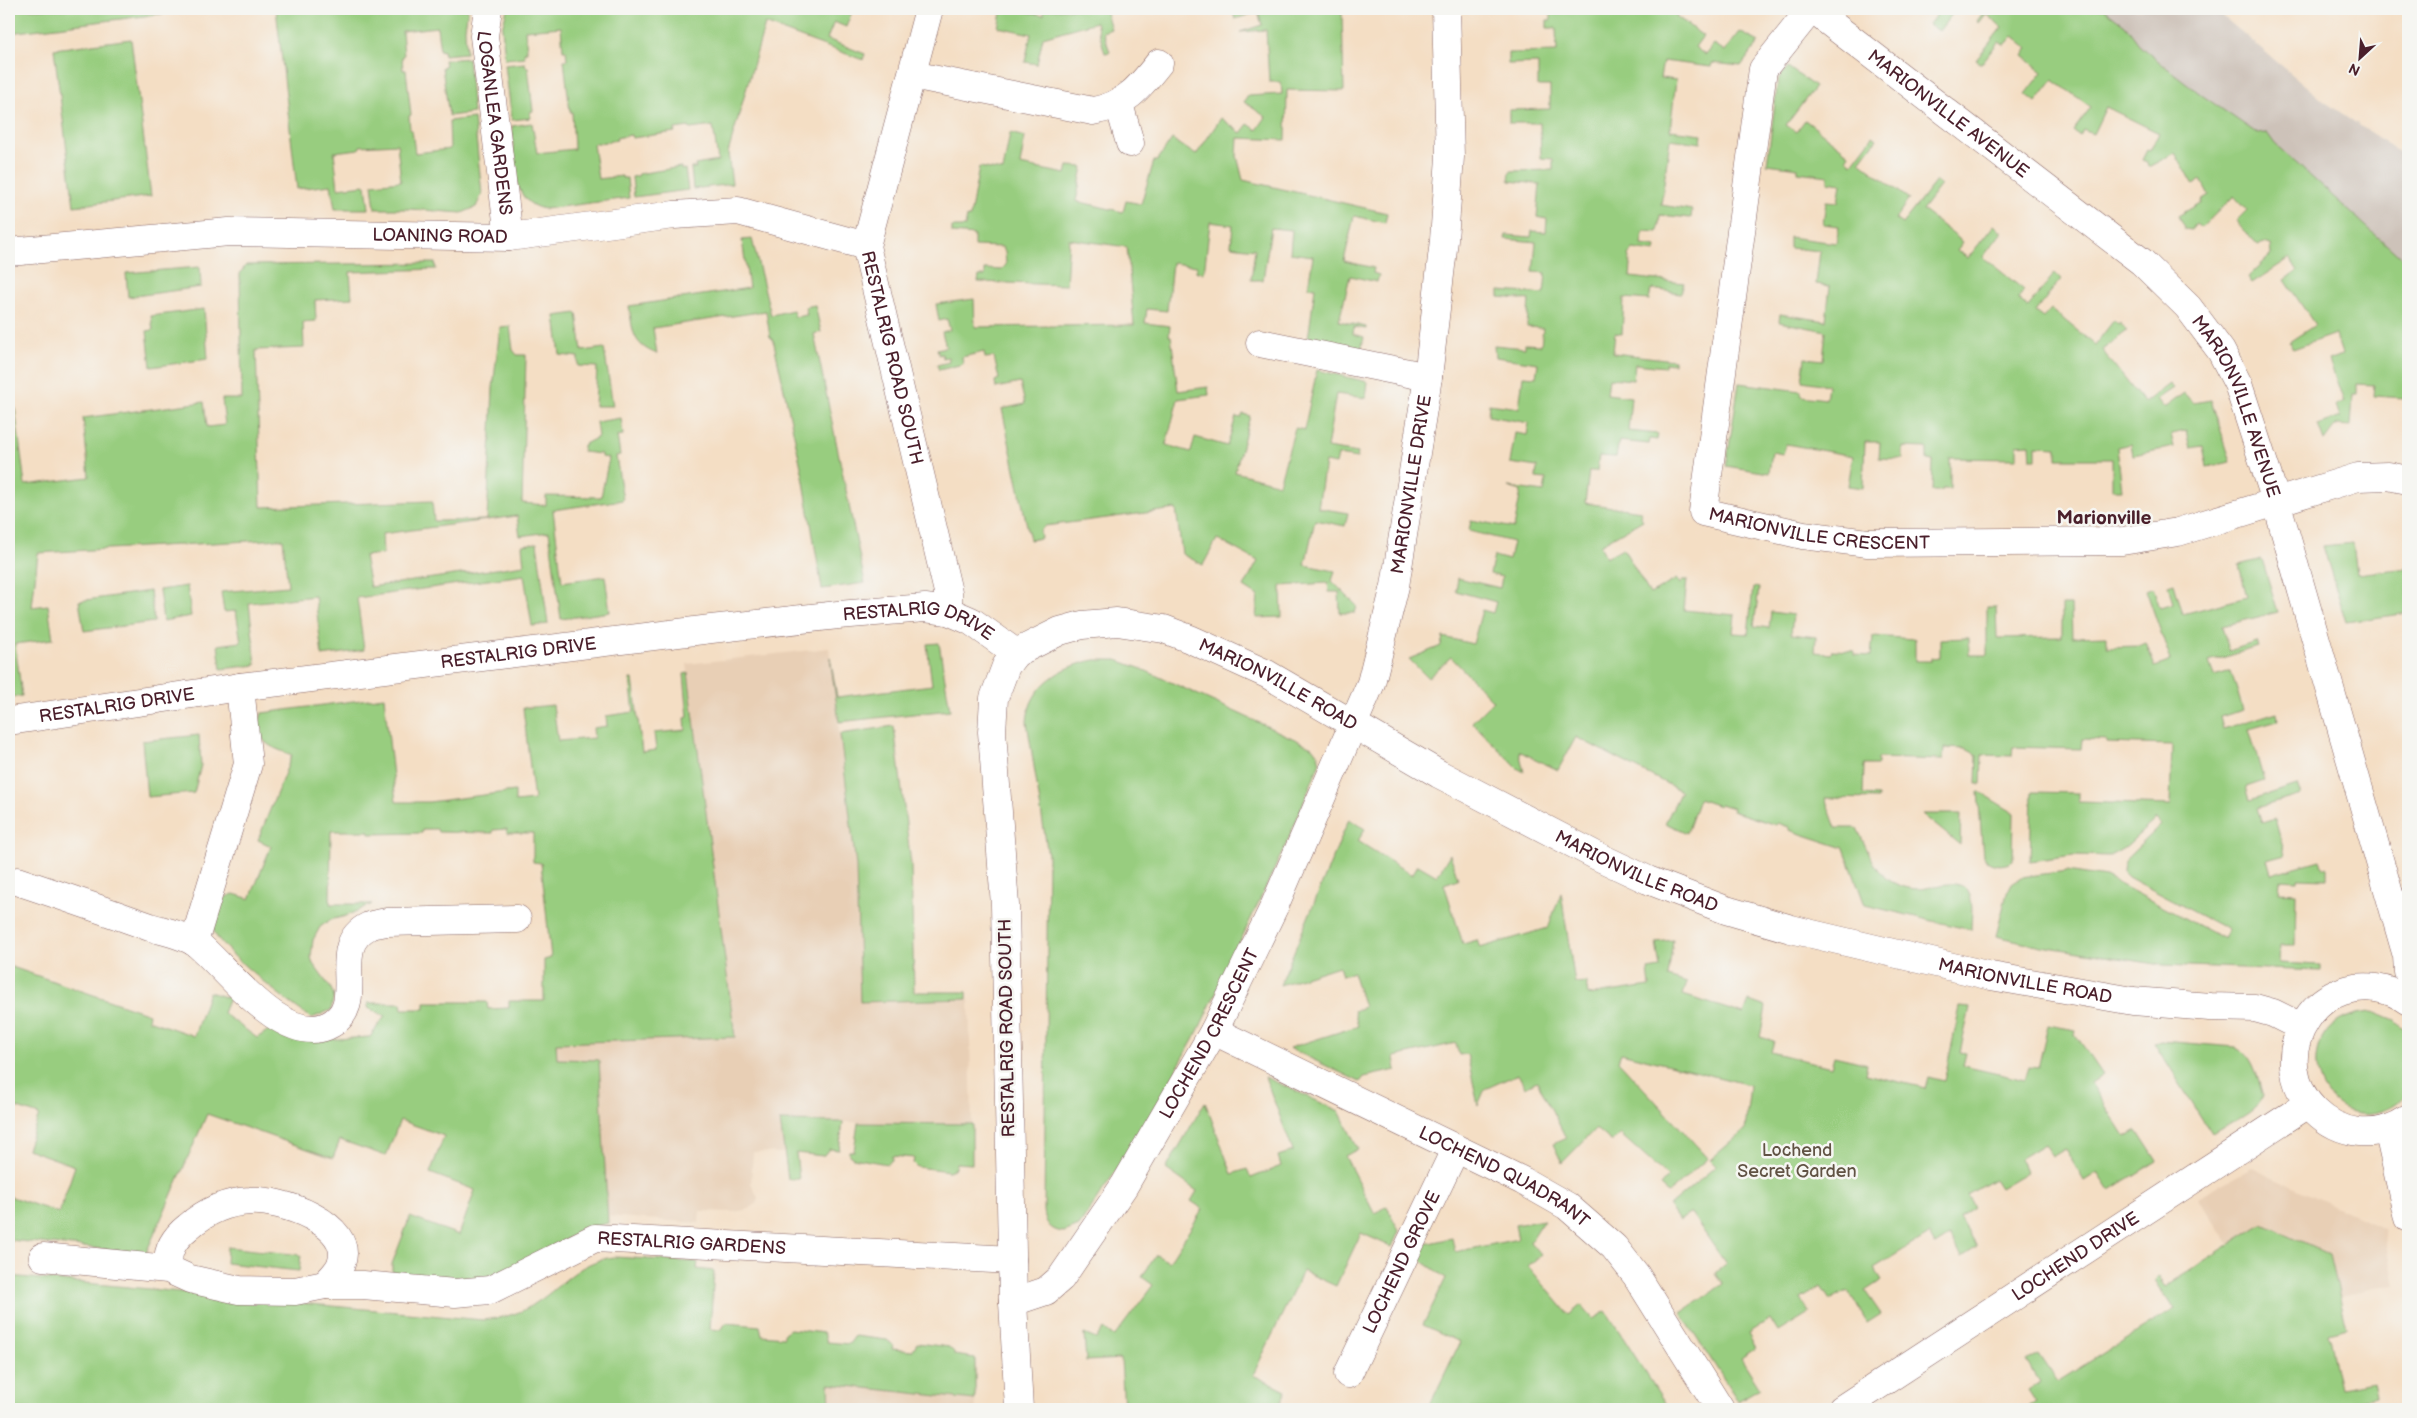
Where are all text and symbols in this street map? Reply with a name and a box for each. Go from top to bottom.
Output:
street label: LOGANLEA GARDENS [473,29,517,217]
north arrow [2334,32,2384,82]
street label: MARIONVILLE AVENUE [1864,45,2033,182]
text: N [2346,59,2363,79]
street label: LOANING ROAD [372,224,508,247]
street label: RESTALRIG ROAD SOUTH [857,249,928,467]
street label: MARIONVILLE AVENUE [2187,311,2285,500]
street label: MARIONVILLE DRIVE [1387,393,1436,575]
street label: MARIONVILLE CRESCENT [1707,503,1930,554]
district label: Marionville [2056,507,2152,530]
street label: RESTALRIG DRIVE [842,597,998,645]
street label: RESTALRIG DRIVE [439,633,598,673]
street label: MARIONVILLE ROAD [1196,634,1361,735]
street label: RESTALRIG DRIVE [38,683,196,727]
street label: MARIONVILLE ROAD [1552,826,1721,917]
street label: RESTALRIG ROAD SOUTH [995,919,1019,1137]
street label: LOCHEND CRESCENT [1155,945,1263,1122]
street label: MARIONVILLE ROAD [1936,953,2114,1008]
street label: LOCHEND QUADRANT [1415,1122,1594,1232]
park label: Lochend Secret Garden [1737,1140,1857,1182]
street label: LOCHEND GROVE [1358,1187,1444,1337]
street label: LOCHEND DRIVE [2008,1207,2143,1305]
street label: RESTALRIG GARDENS [597,1228,787,1259]

